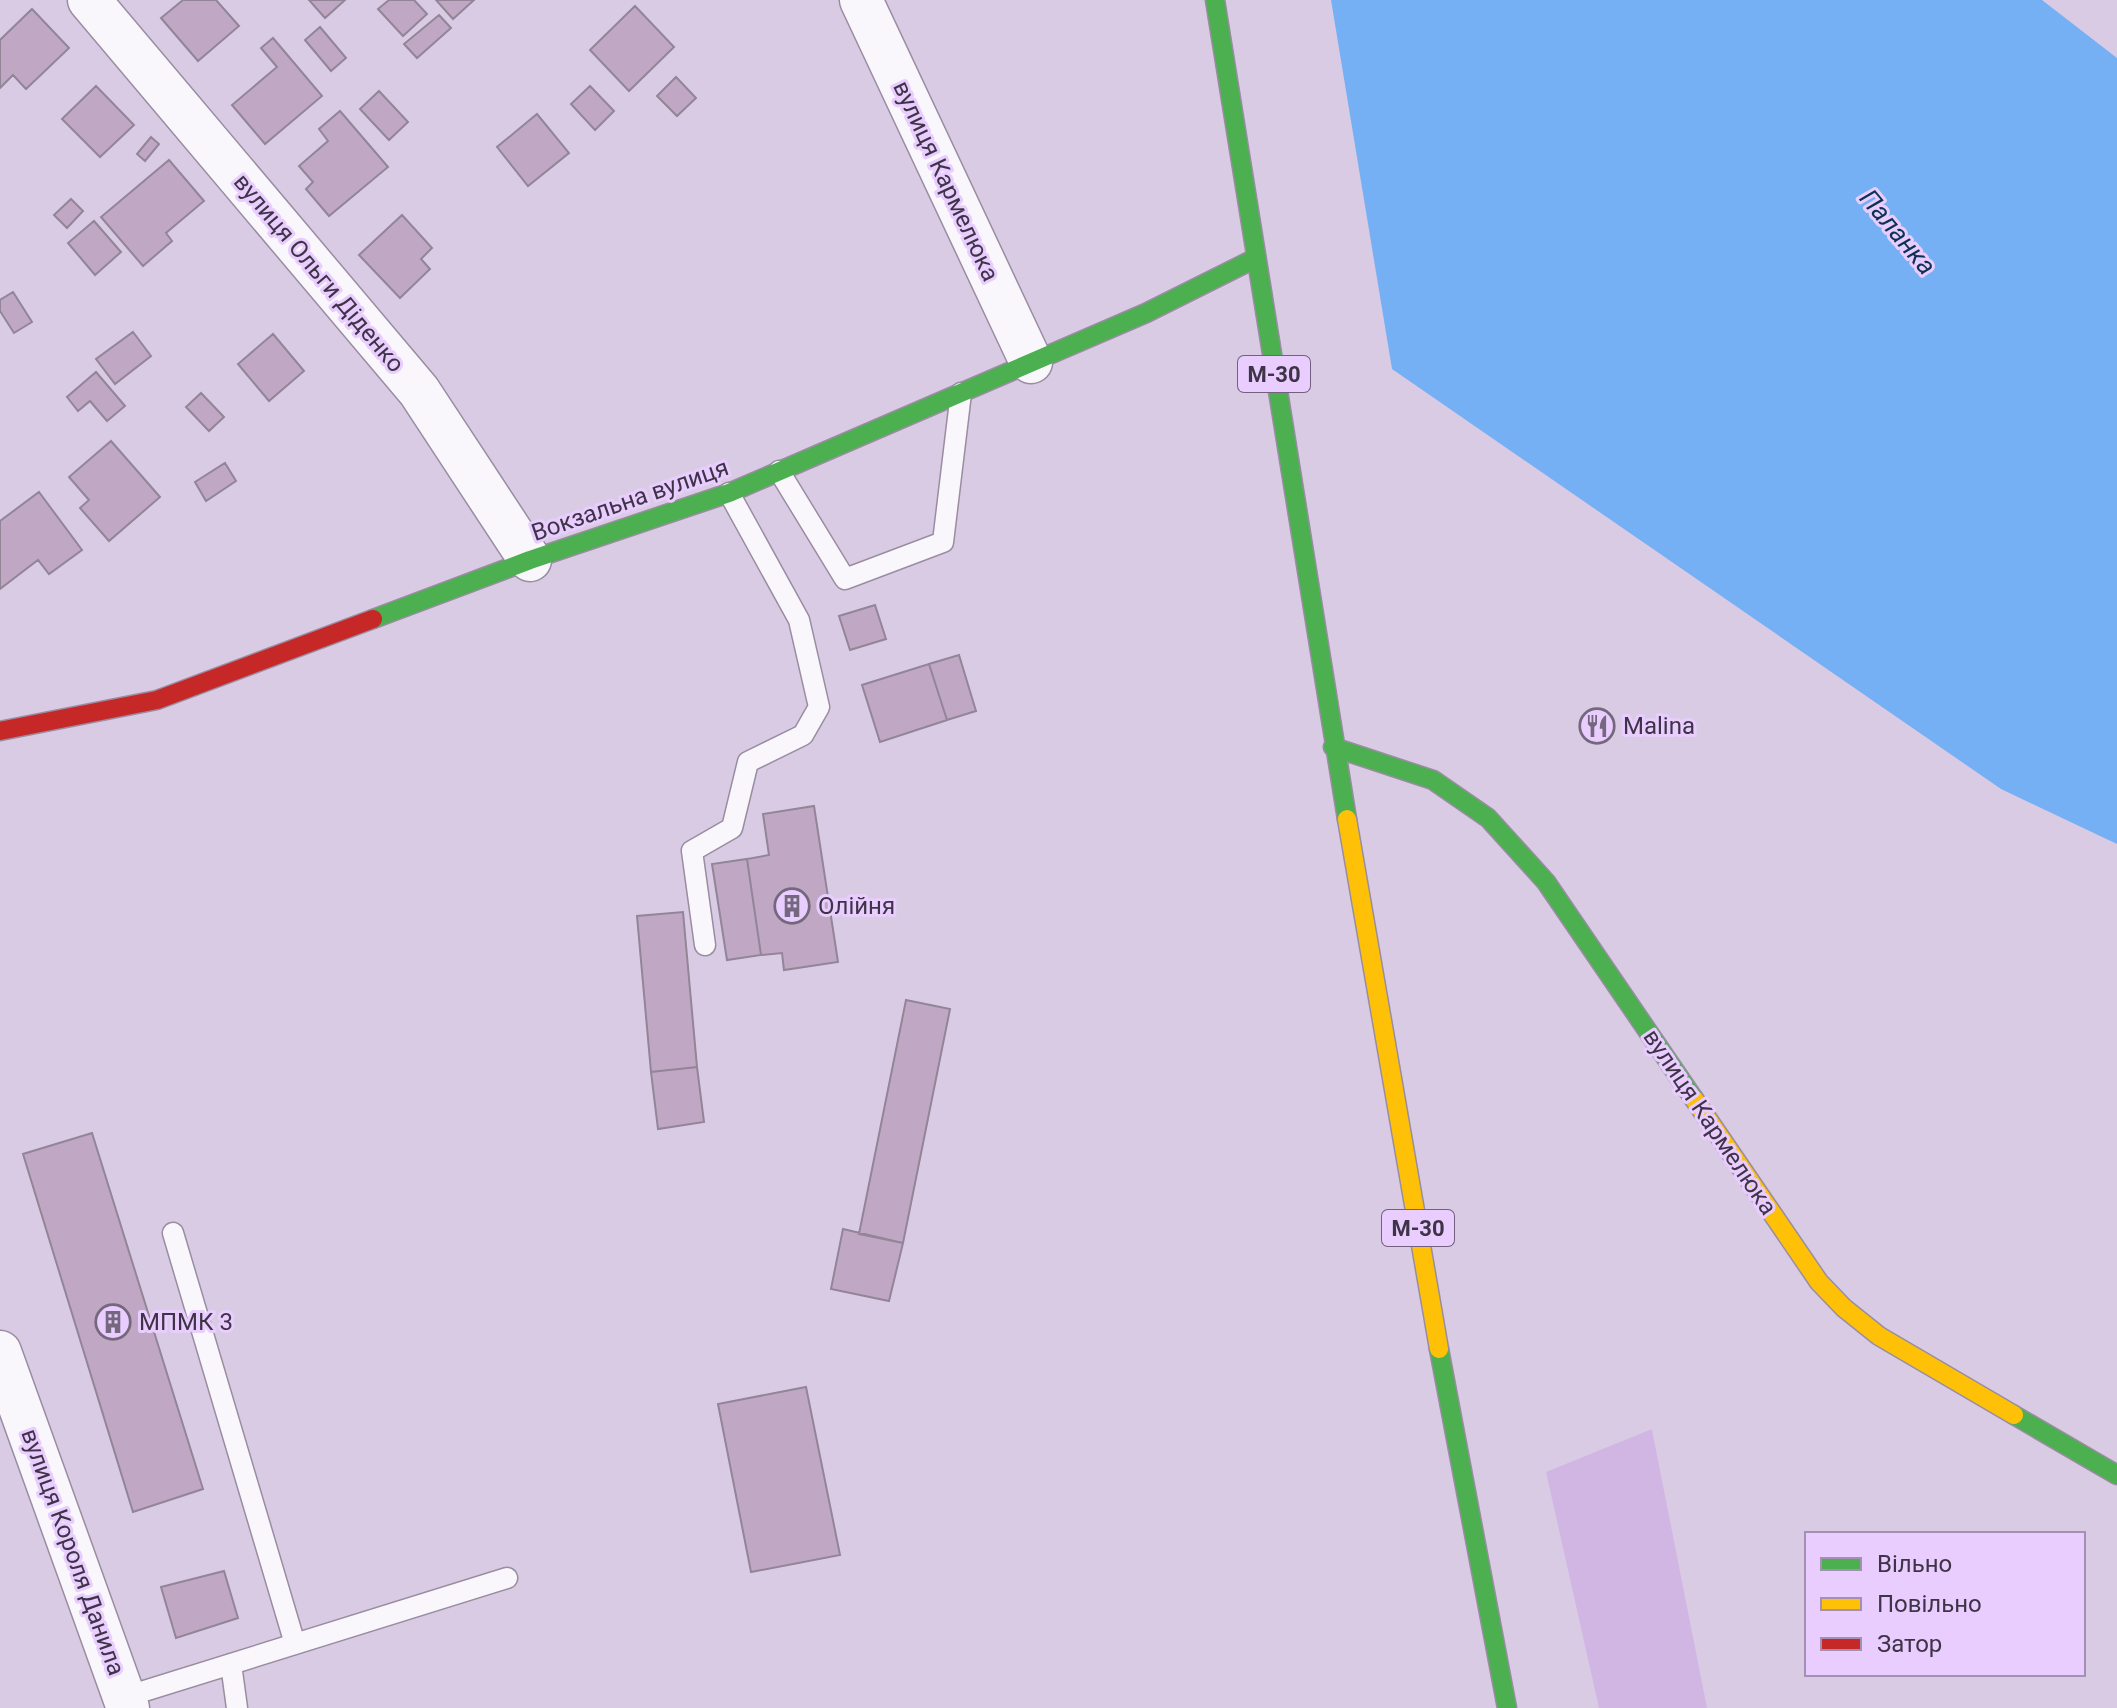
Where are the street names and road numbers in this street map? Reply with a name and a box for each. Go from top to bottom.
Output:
street label: вулиця Кармелюка [887,76,1005,286]
street label: вулиця Ольги Діденко [228,168,410,378]
road number: М-30 [1238,356,1310,392]
street label: Вокзальна вулиця [528,453,732,547]
street label: вулиця Кармелюка [1638,1024,1782,1220]
road number: М-30 [1382,1210,1454,1246]
street label: вулиця Короля Данила [15,1425,131,1679]

